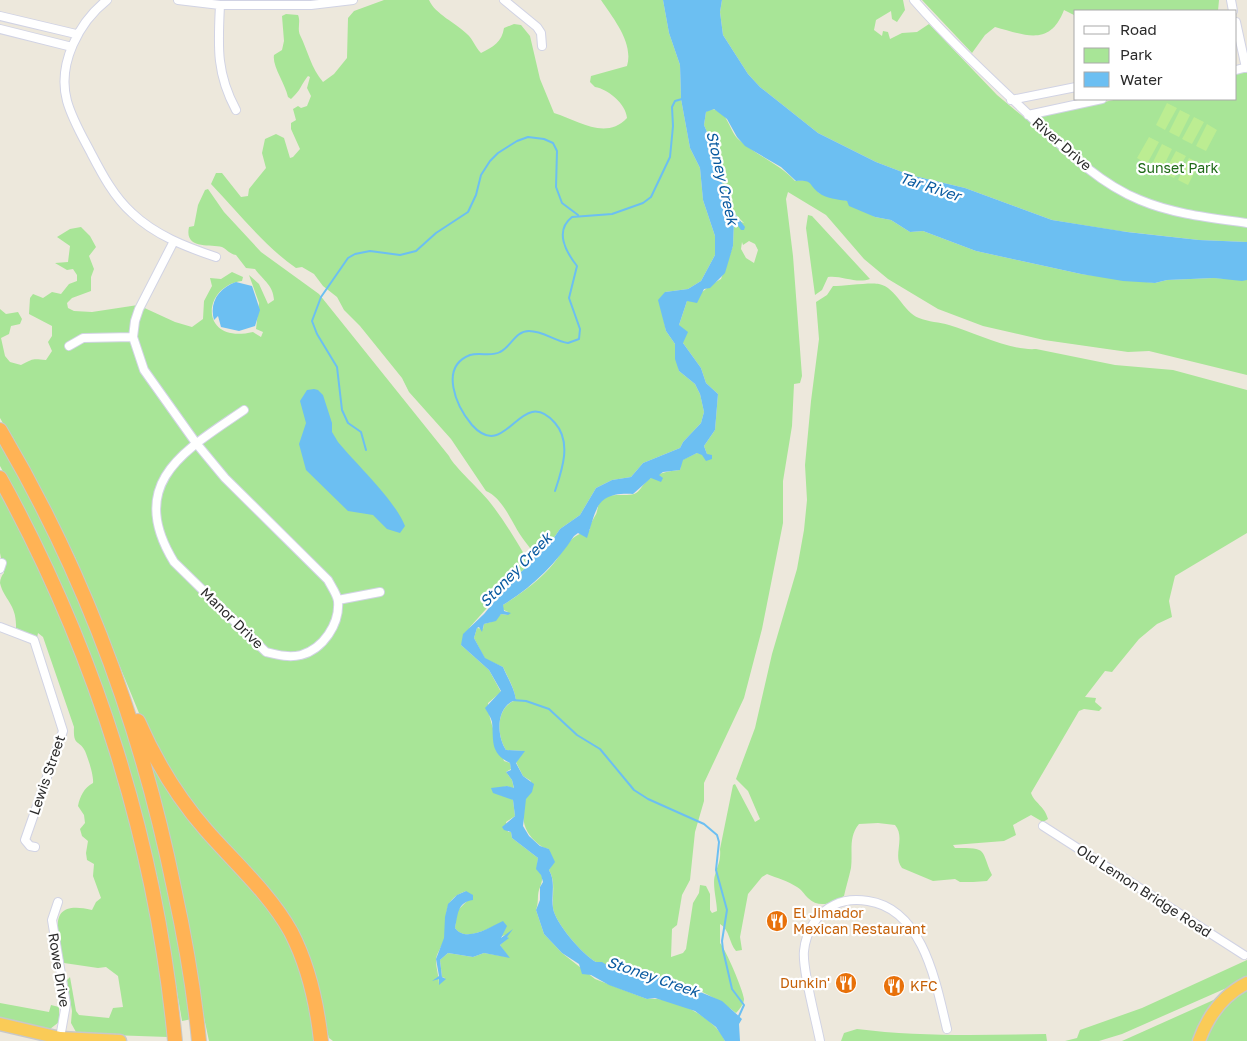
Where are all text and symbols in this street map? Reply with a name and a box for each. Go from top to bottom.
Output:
legend [1074,10,1237,100]
text: Road [1120,20,1157,38]
text: Park [1120,45,1153,63]
text: Water [1120,70,1163,88]
street label: River Drive [1029,113,1095,174]
water label: Stoney Creek [702,129,743,228]
park label: Sunset Park [1138,159,1219,176]
water label: Tar River [898,168,965,205]
water label: Stoney Creek [476,527,557,611]
street label: Manor Drive [197,584,267,652]
street label: Lewis Street [25,733,68,817]
street label: Old Lemon Bridge Road [1074,841,1215,941]
place label: El Jimador Mexican Restaurant [793,904,926,937]
restaurant icon: El Jimador Mexican Restaurant [765,909,789,933]
street label: Rowe Drive [45,931,74,1008]
water label: Stoney Creek [605,952,703,1002]
restaurant icon: Dunkin' [834,971,858,995]
place label: Dunkin' [780,974,830,991]
restaurant icon: KFC [882,974,906,998]
place label: KFC [910,977,937,994]

